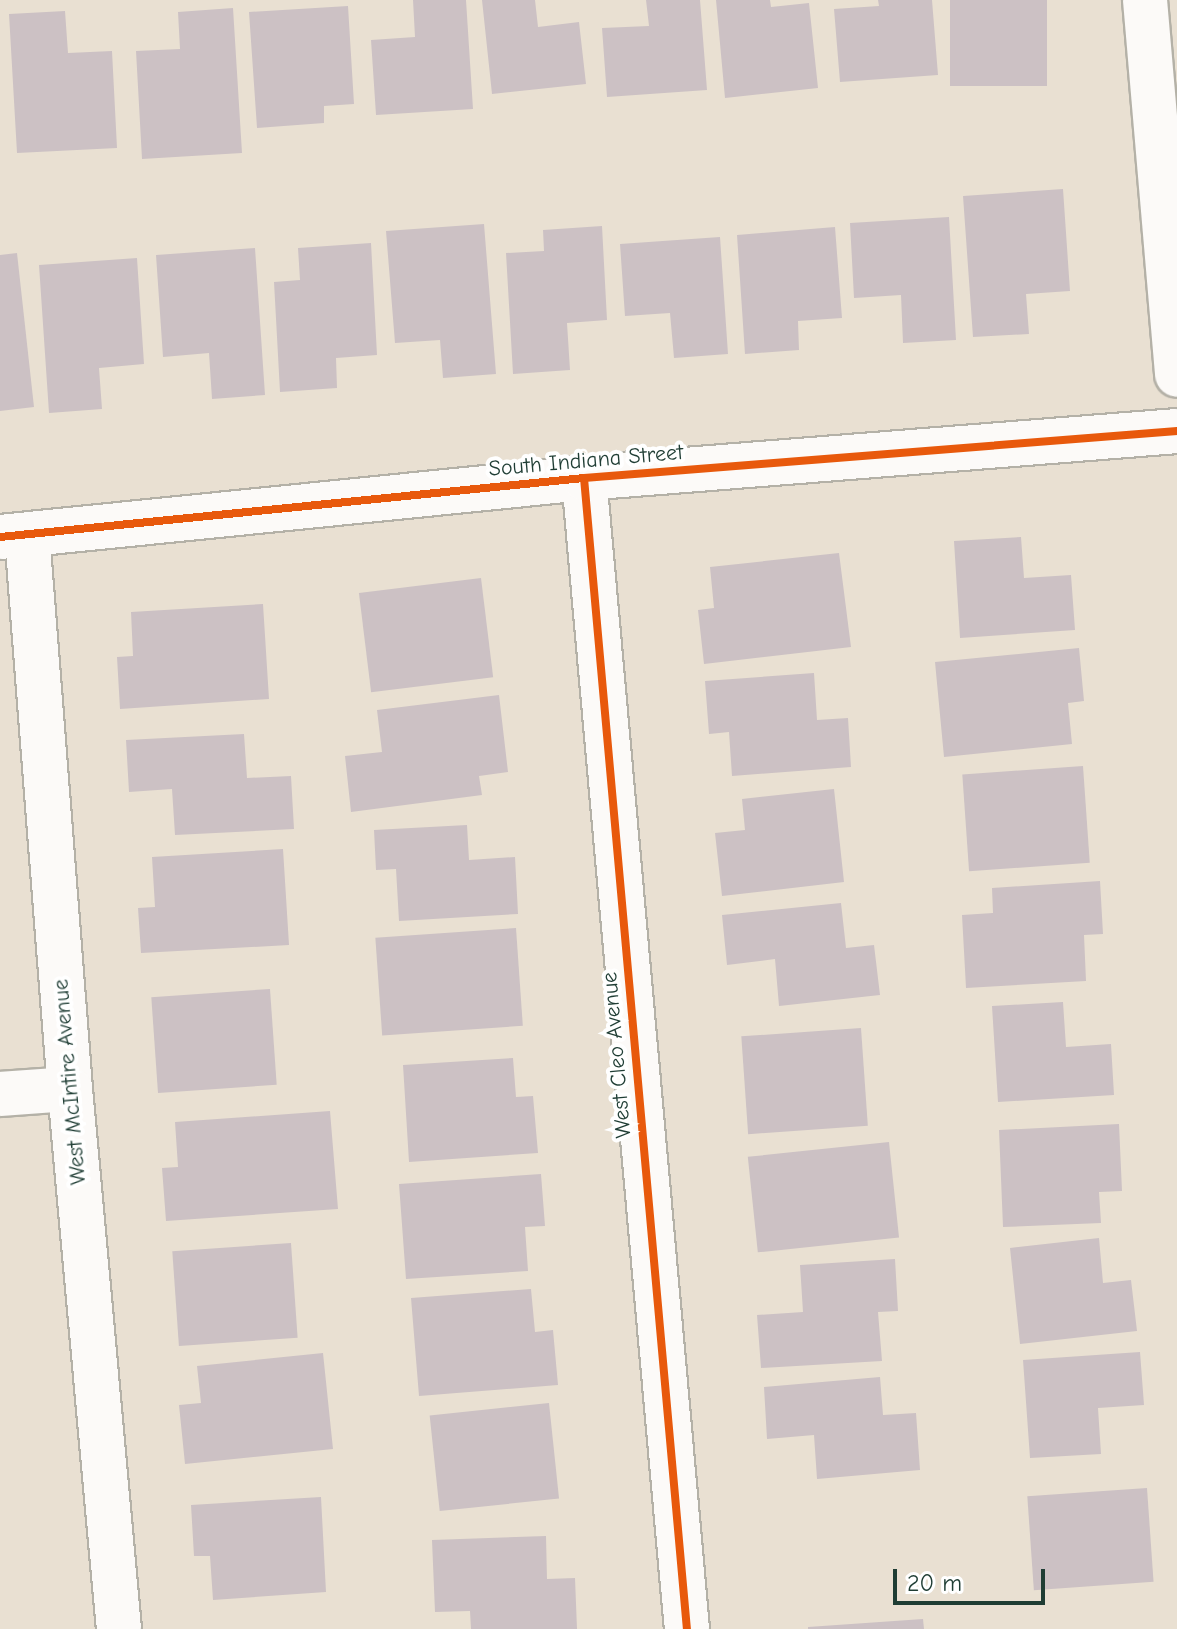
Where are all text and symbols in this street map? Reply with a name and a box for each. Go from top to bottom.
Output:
street label: South Indiana Street [488,439,684,483]
street label: West Cleo Avenue [597,971,637,1139]
street label: West McIntire Avenue [48,978,92,1186]
scale bar [897,1553,1049,1603]
text: 20 m [907,1569,962,1597]

